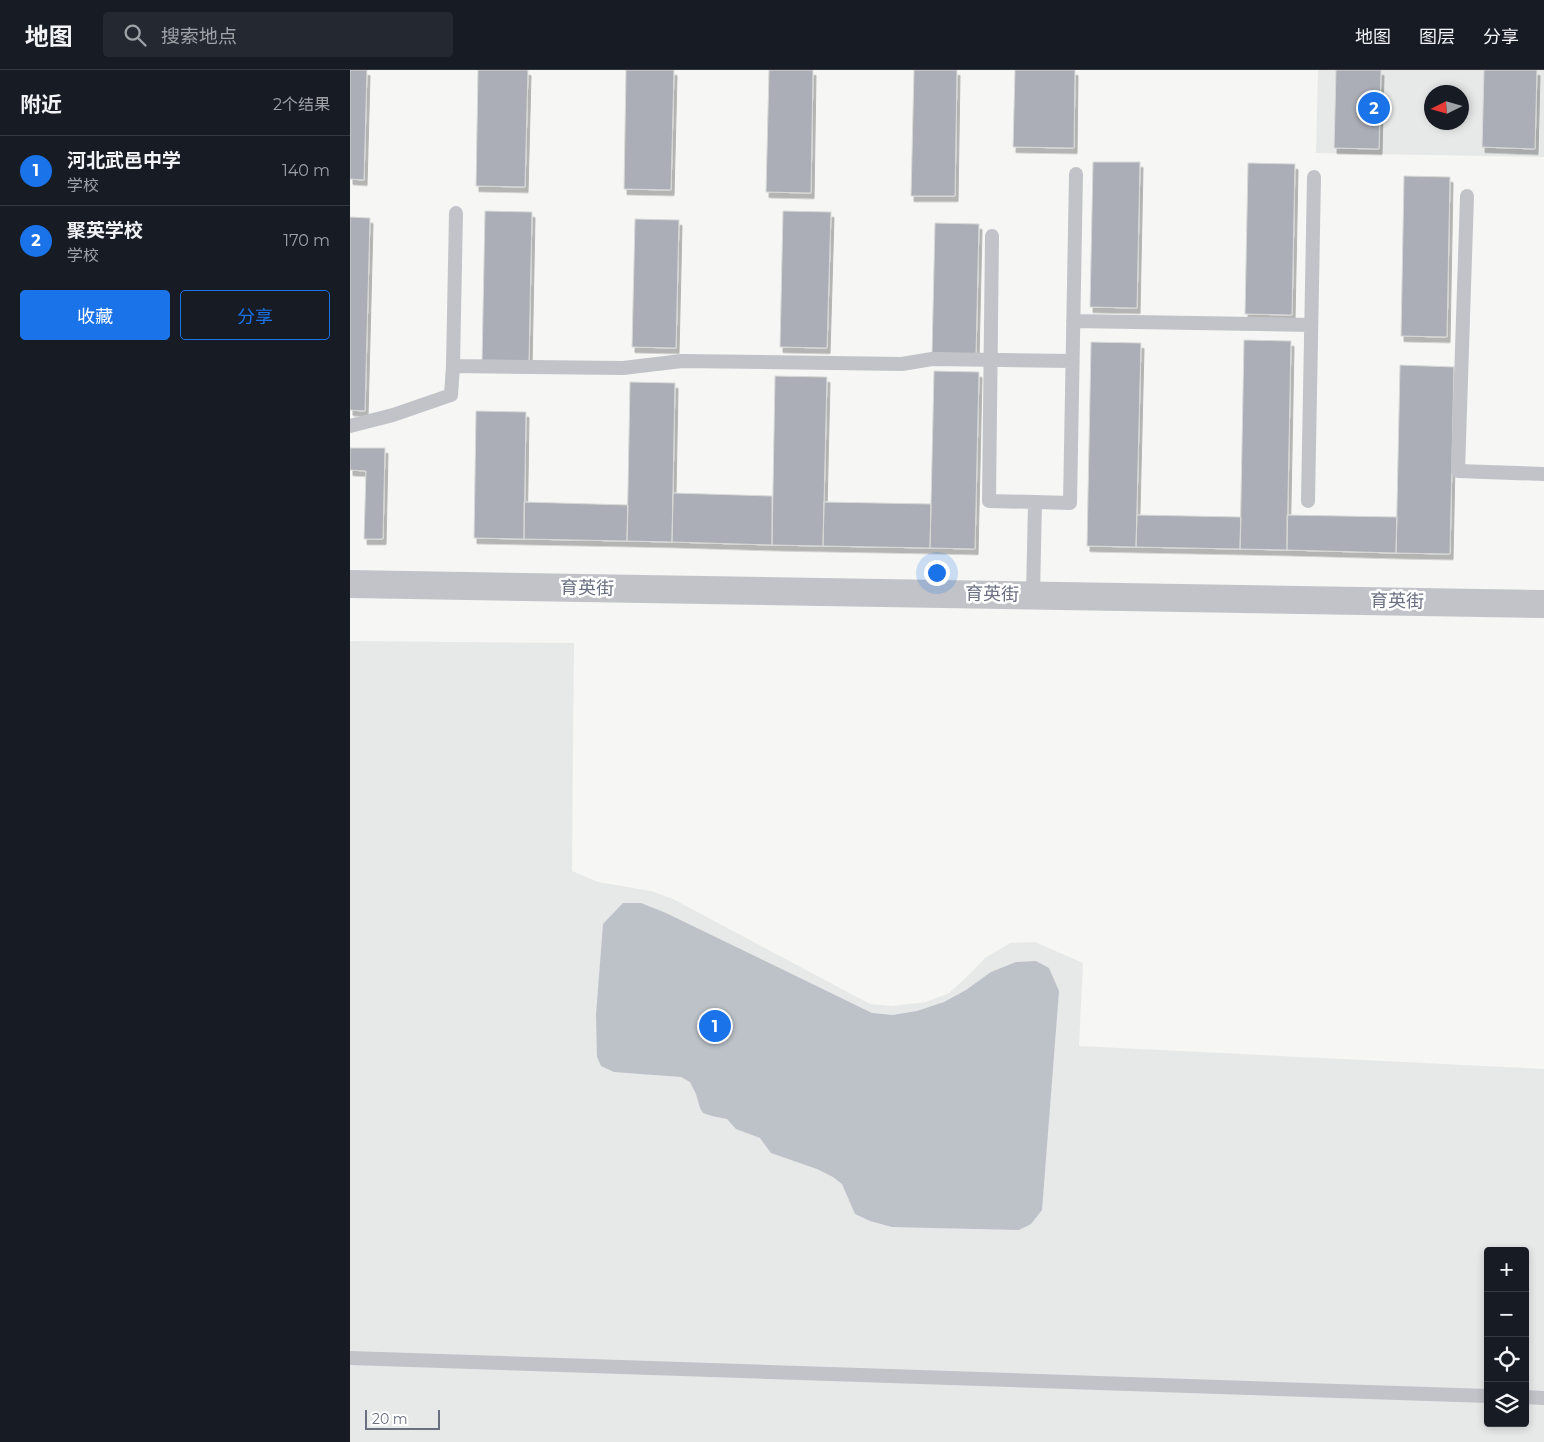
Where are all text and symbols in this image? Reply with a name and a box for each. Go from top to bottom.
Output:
search box [103,12,453,57]
icon: search [121,21,149,49]
text: 地图 [25,22,73,51]
text: 搜索地点 [161,25,237,48]
text: 地图 [1355,26,1391,48]
text: 图层 [1419,26,1455,48]
text: 分享 [1483,26,1519,48]
north arrow [1424,85,1469,130]
pin: 2 [1358,89,1390,127]
text: 附近 [20,92,62,117]
text: 2个结果 [273,95,330,114]
text: 河北武邑中学 [67,149,181,172]
text: 1 [33,161,39,180]
text: 140 m [282,161,330,180]
text: 学校 [67,176,99,195]
text: 聚英学校 [67,219,143,242]
text: 2 [31,231,41,250]
text: 170 m [283,231,330,250]
text: 学校 [67,246,99,265]
button: 收藏 [20,290,170,340]
button: 分享 [180,290,330,340]
your location [924,560,950,586]
street label: 育英街 [560,577,614,599]
street label: 育英街 [965,583,1019,605]
street label: 育英街 [1370,590,1424,612]
pin: 1 [699,1007,731,1045]
map controls [1484,1247,1529,1427]
button: + [1484,1247,1529,1292]
button: − [1484,1292,1529,1337]
button: locate [1484,1337,1529,1382]
button: layers [1484,1382,1529,1427]
scale bar [365,1407,440,1430]
text: 20 m [372,1410,408,1428]

